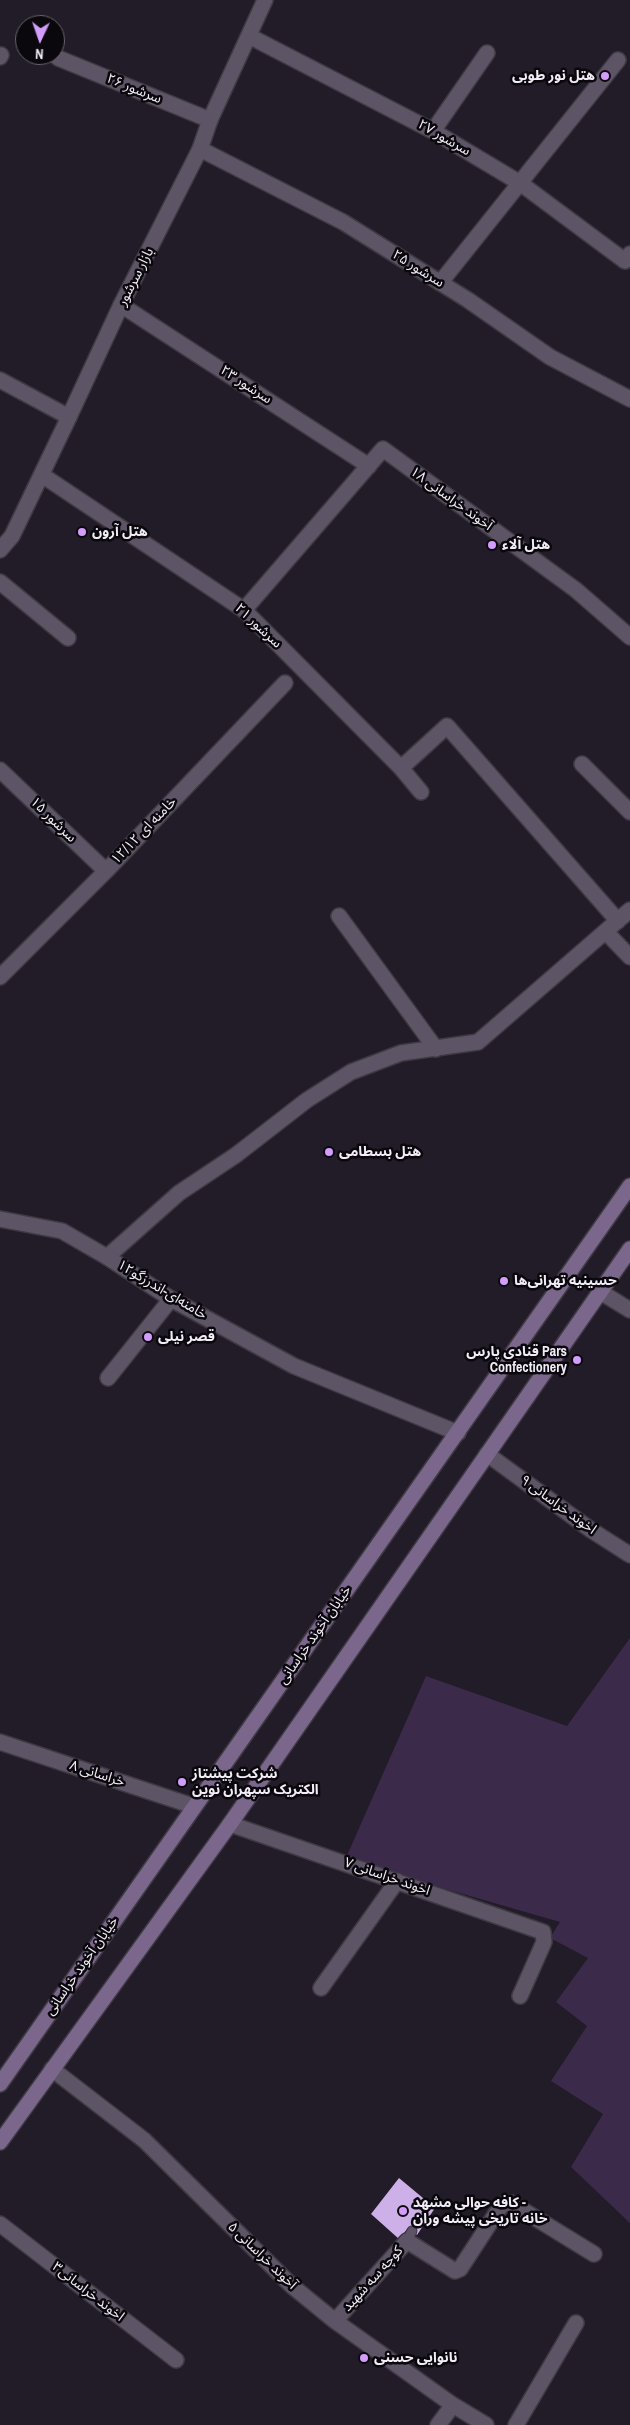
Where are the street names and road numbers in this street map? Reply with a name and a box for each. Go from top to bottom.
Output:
street label: سرشور ۲۶ [104,70,164,108]
street label: سرشور ۲۷ [415,116,473,160]
street label: بازار سرشور [114,245,158,309]
street label: سرشور ۲۵ [389,247,447,291]
street label: سرشور ۲۳ [217,362,275,408]
street label: آخوند خراسانی ۱۸ [407,464,495,534]
street label: سرشور ۲۱ [231,600,285,652]
street label: سرشور ۱۵ [26,794,80,846]
street label: خامنه ای ۱۲/۱۲ [108,794,180,868]
street label: خامنه‌ای-اندرزگو۱۲ [114,1257,210,1323]
street label: اخوند خراسانی ۹ [517,1472,599,1538]
street label: خیابان آخوند خراسانی [275,1582,355,1688]
street label: خراسانی ۸ [67,1757,127,1791]
street label: اخوند خراسانی ۷ [342,1854,432,1900]
street label: خیابان آخوند خراسانی [42,1913,122,2019]
street label: آخوند خراسانی ۵ [224,2219,300,2293]
street label: کوچه سه شهید [339,2243,407,2315]
street label: اخوند خراسانی۳ [49,2259,127,2325]

